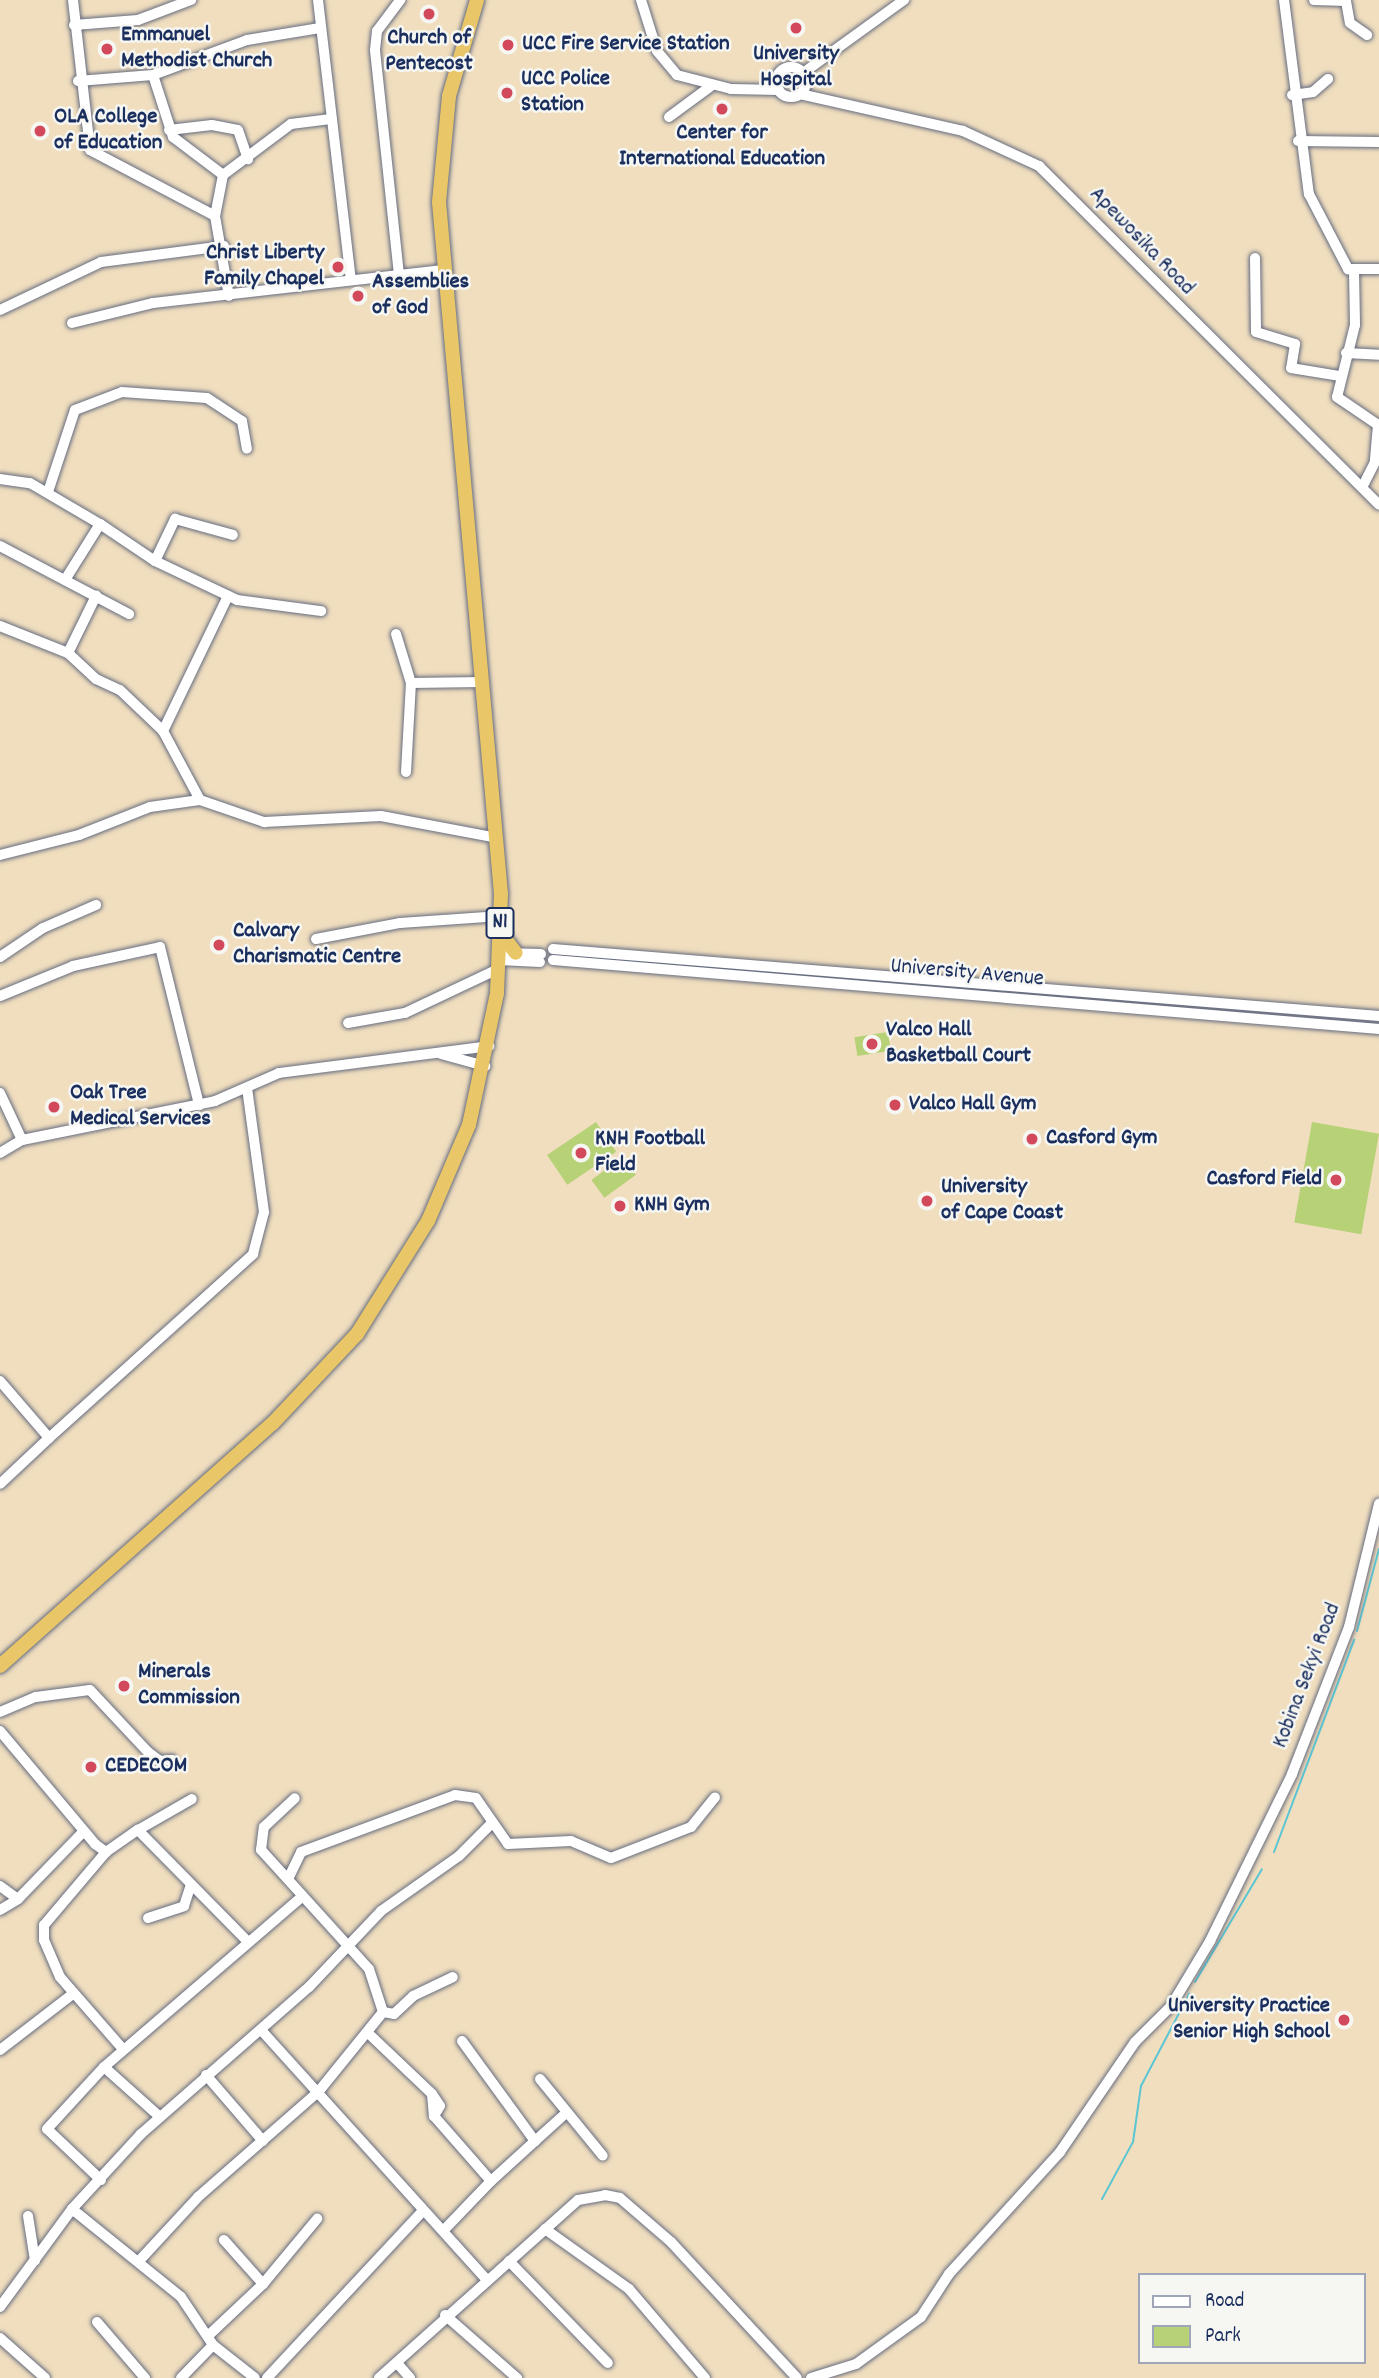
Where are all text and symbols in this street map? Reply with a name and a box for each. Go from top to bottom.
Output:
marker: Church of Pentecost [421,6,437,22]
marker: University Hospital [786,18,806,38]
place label: Emmanuel Methodist Church [121,22,272,76]
place label: Church of Pentecost [385,25,473,79]
place label: UCC Fire Service Station [522,31,730,59]
marker: UCC Fire Service Station [500,37,516,53]
marker: Emmanuel Methodist Church [99,41,115,57]
place label: University Hospital [753,41,839,95]
place label: UCC Police Station [521,66,610,120]
marker: UCC Police Station [499,85,515,101]
marker: Center for International Education [714,101,730,117]
place label: OLA College of Education [54,104,162,158]
place label: Center for International Education [619,120,825,174]
marker: OLA College of Education [32,123,48,139]
street label: Apewosika Road [1082,182,1200,302]
place label: Christ Liberty Family Chapel [204,240,324,294]
marker: Christ Liberty Family Chapel [330,259,346,275]
place label: Assemblies of God [372,269,469,323]
marker: Assemblies of God [350,288,366,304]
road number: N1 [484,906,516,940]
place label: Calvary Charismatic Centre [233,918,401,972]
marker: Calvary Charismatic Centre [211,937,227,953]
street label: University Avenue [889,954,1045,994]
place label: Valco Hall Basketball Court [886,1017,1031,1071]
marker: Valco Hall Basketball Court [864,1036,880,1052]
place label: Oak Tree Medical Services [70,1080,211,1134]
place label: Valco Hall Gym [909,1091,1037,1119]
marker: Oak Tree Medical Services [44,1097,64,1117]
marker: Valco Hall Gym [887,1097,903,1113]
place label: Casford Gym [1046,1125,1157,1153]
place label: KNH Football Field [595,1126,705,1180]
marker: Casford Gym [1024,1131,1040,1147]
marker: KNH Football Field [573,1145,589,1161]
place label: Casford Field [1206,1166,1322,1194]
marker: Casford Field [1328,1172,1344,1188]
place label: University of Cape Coast [941,1174,1063,1228]
place label: KNH Gym [634,1192,710,1220]
marker: University of Cape Coast [919,1193,935,1209]
marker: KNH Gym [612,1198,628,1214]
street label: Kobina Sekyi Road [1268,1600,1348,1752]
place label: Minerals Commission [138,1659,240,1713]
marker: Minerals Commission [116,1678,132,1694]
place label: CEDECOM [105,1753,187,1781]
marker: CEDECOM [83,1759,99,1775]
place label: University Practice Senior High School [1168,1993,1330,2047]
marker: University Practice Senior High School [1336,2012,1352,2028]
legend [1138,2273,1365,2364]
text: Road [1205,2287,1244,2317]
text: Park [1205,2322,1241,2352]

